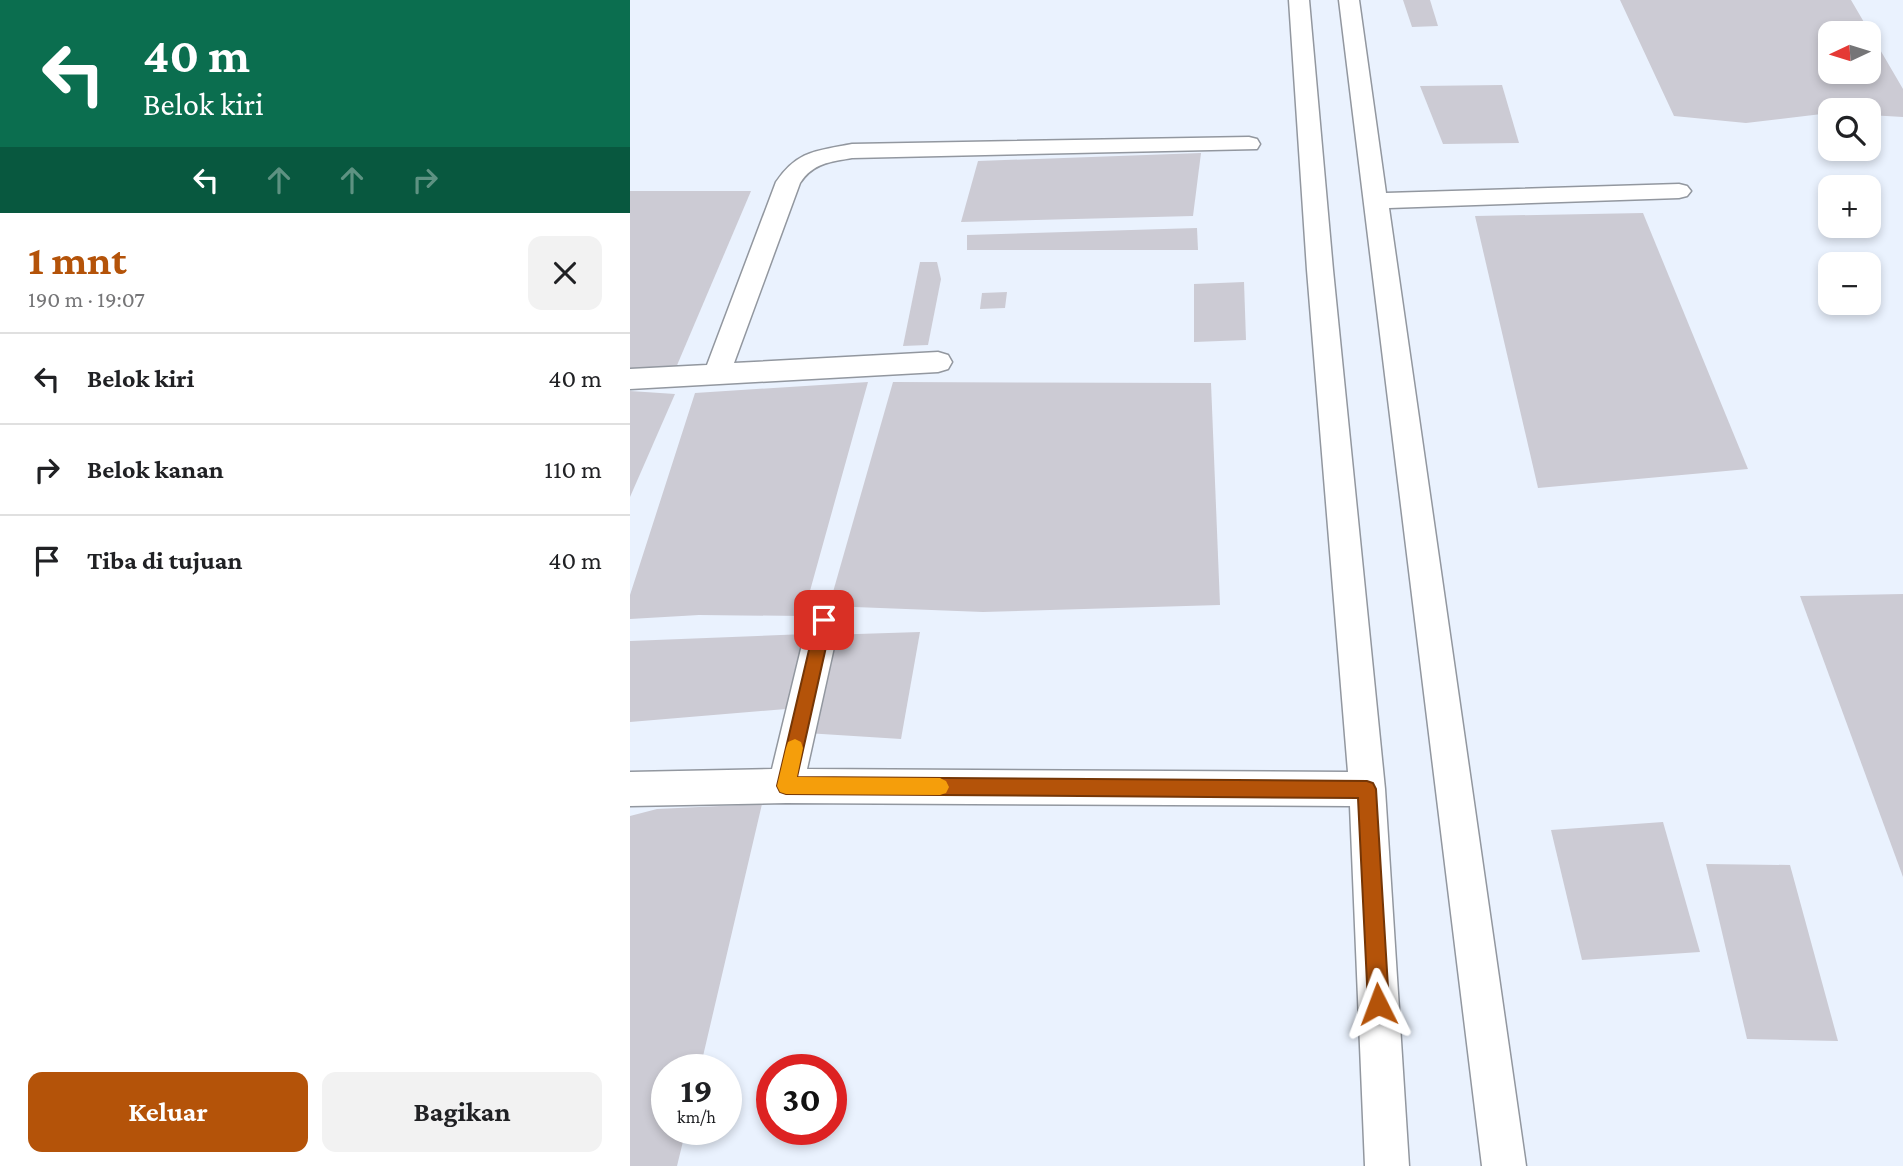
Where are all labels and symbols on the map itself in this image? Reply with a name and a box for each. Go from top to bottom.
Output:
north arrow [1818,21,1881,84]
pin [794,590,854,650]
position arrow [1341,967,1415,1041]
speed limit sign: 30 [756,1054,847,1145]

